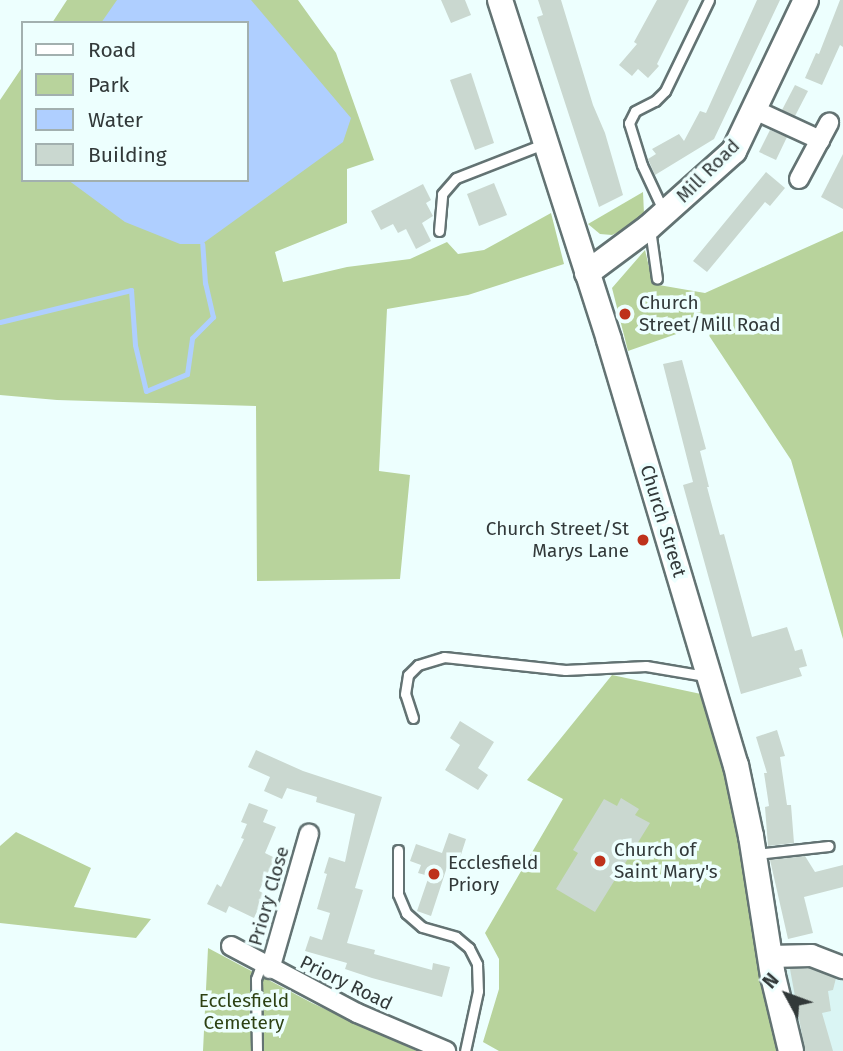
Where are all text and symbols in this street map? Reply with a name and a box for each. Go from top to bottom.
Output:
legend [21,21,248,182]
text: Road [88,37,136,63]
text: Park [88,72,129,98]
text: Water [88,107,143,133]
street label: Mill Road [672,135,744,207]
text: Building [88,142,167,168]
place label: Church Street/Mill Road [639,292,781,336]
marker: Church Street/Mill Road [617,306,633,322]
street label: Church Street [635,462,691,580]
place label: Church Street/St Marys Lane [486,518,629,562]
marker: Church Street/St Marys Lane [635,532,651,548]
place label: Church of Saint Mary's [614,839,718,883]
street label: Priory Close [244,844,294,948]
place label: Ecclesfield Priory [448,852,538,896]
marker: Church of Saint Mary's [592,853,608,869]
marker: Ecclesfield Priory [426,866,442,882]
street label: Priory Road [296,951,396,1015]
north arrow [752,960,822,1030]
text: N [758,969,784,993]
park label: Ecclesfield Cemetery [199,990,289,1034]

